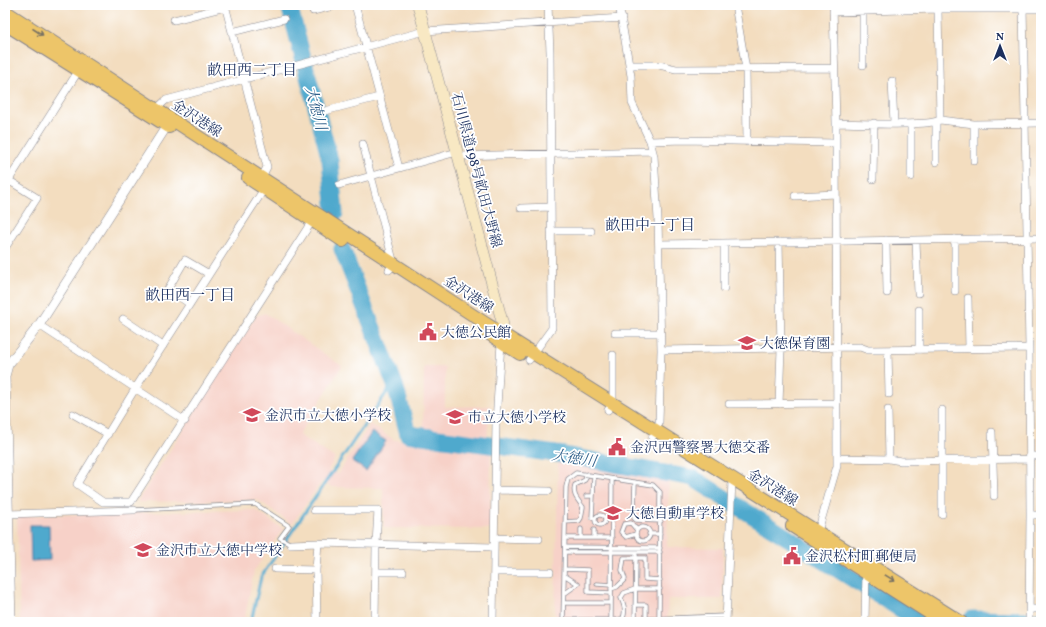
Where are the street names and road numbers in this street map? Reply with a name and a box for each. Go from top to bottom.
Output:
street label: 石川県道198号畝田大野線 [446,91,505,250]
street label: 金沢港線 [168,96,225,142]
street label: 金沢港線 [440,272,497,318]
street label: 金沢港線 [743,465,801,511]

